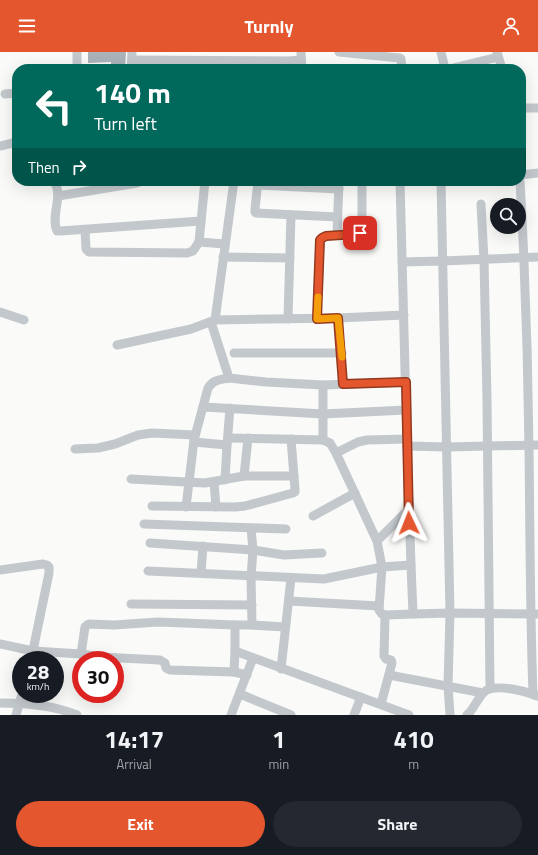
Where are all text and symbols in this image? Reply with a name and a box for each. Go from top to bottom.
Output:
text: Turnly [245,13,293,40]
icon: menu [16,15,38,37]
icon: person [500,15,522,37]
text: 140 m [94,71,171,114]
icon: left [28,80,80,132]
text: Turn left [94,110,157,137]
text: Then [28,156,60,179]
icon: right [68,156,90,178]
map controls [490,198,526,234]
button: search [490,198,526,234]
pin [343,216,377,250]
icon: arrive [349,222,371,244]
position arrow [388,502,430,544]
speed limit sign: 30 [72,651,124,703]
text: 28 [27,656,49,687]
text: km/h [27,679,49,694]
text: 14:17 [104,721,164,757]
text: 1 [272,721,286,757]
text: 410 [393,721,434,757]
text: Arrival [117,754,152,774]
text: min [268,754,289,774]
text: m [408,754,419,774]
button: Exit [16,801,265,847]
button: Share [273,801,522,847]

